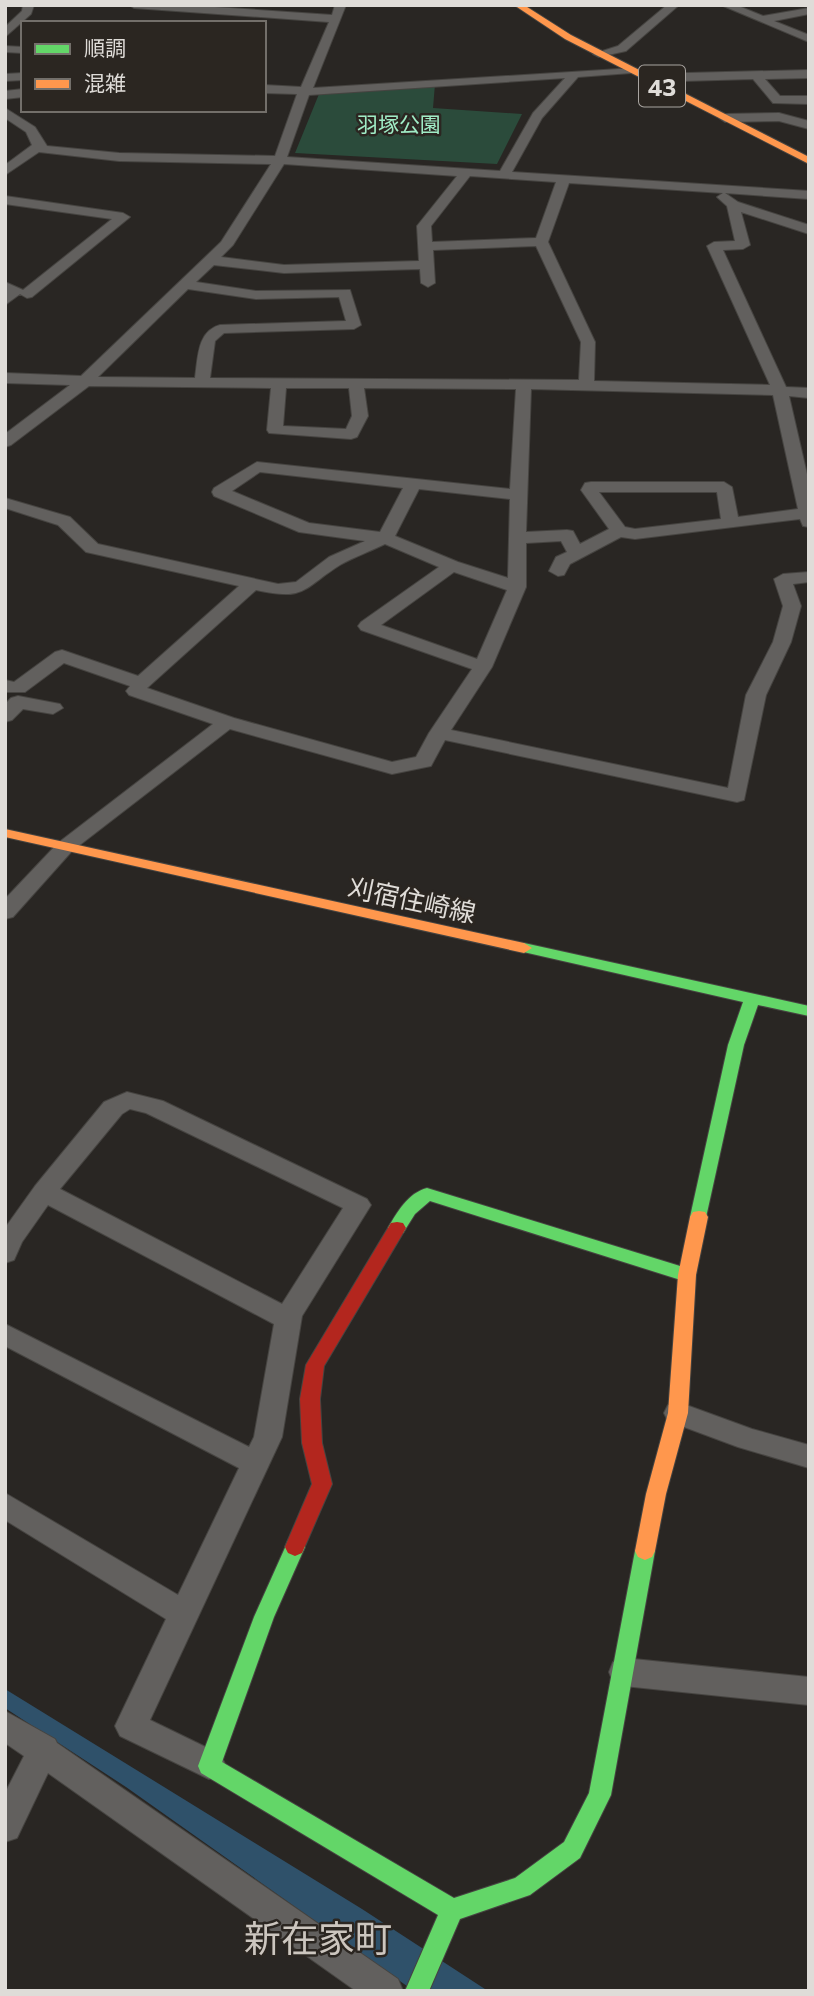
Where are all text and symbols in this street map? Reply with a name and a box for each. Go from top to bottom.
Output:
legend [21,21,266,112]
text: 順調 [84,35,126,60]
road number: 43 [639,66,685,106]
text: 混雑 [84,70,126,95]
park label: 羽塚公園 [357,111,441,136]
street label: 刈宿住崎線 [345,870,479,928]
district label: 新在家町 [244,1914,392,1960]

